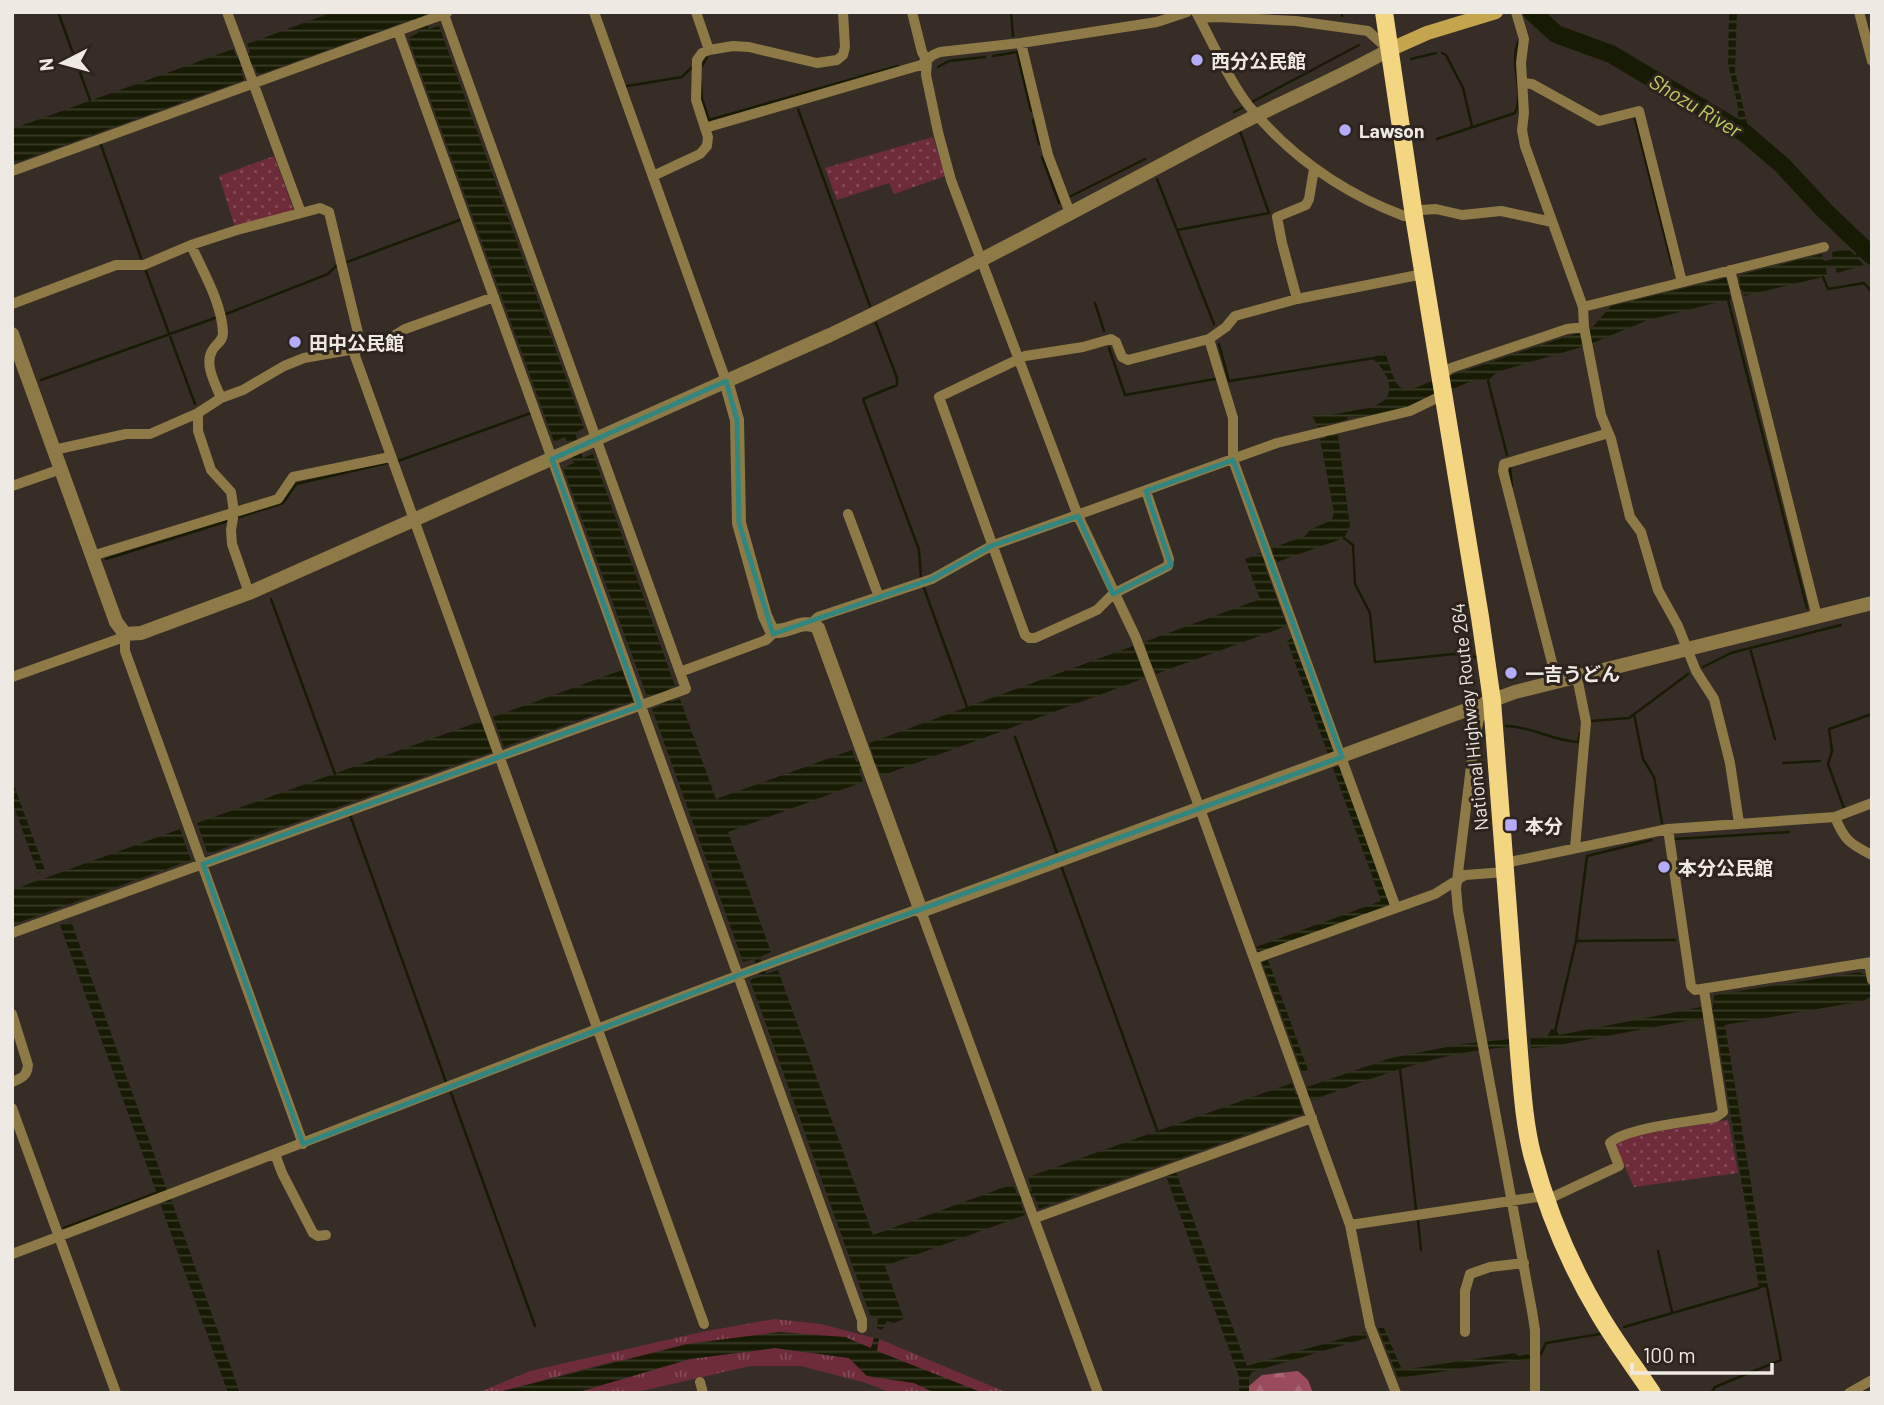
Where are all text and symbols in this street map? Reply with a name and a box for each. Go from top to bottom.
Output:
north arrow [28,28,98,98]
place label: 西分公民館 [1211,49,1306,72]
marker: 西分公民館 [1189,52,1205,68]
text: N [33,57,58,72]
water label: Shozu River [1645,68,1747,143]
place label: Lawson [1359,119,1424,142]
marker: Lawson [1337,122,1353,138]
place label: 田中公民館 [309,331,404,354]
marker: 田中公民館 [287,334,303,350]
street label: National Highway Route 264 [1446,602,1492,832]
place label: 一吉うどん [1525,662,1620,685]
marker: 一吉うどん [1503,665,1519,681]
place label: 本分 [1525,814,1563,837]
marker: 本分 [1503,817,1519,833]
place label: 本分公民館 [1678,856,1773,879]
marker: 本分公民館 [1656,859,1672,875]
scale bar [1632,1332,1772,1376]
text: 100 m [1643,1342,1696,1367]

